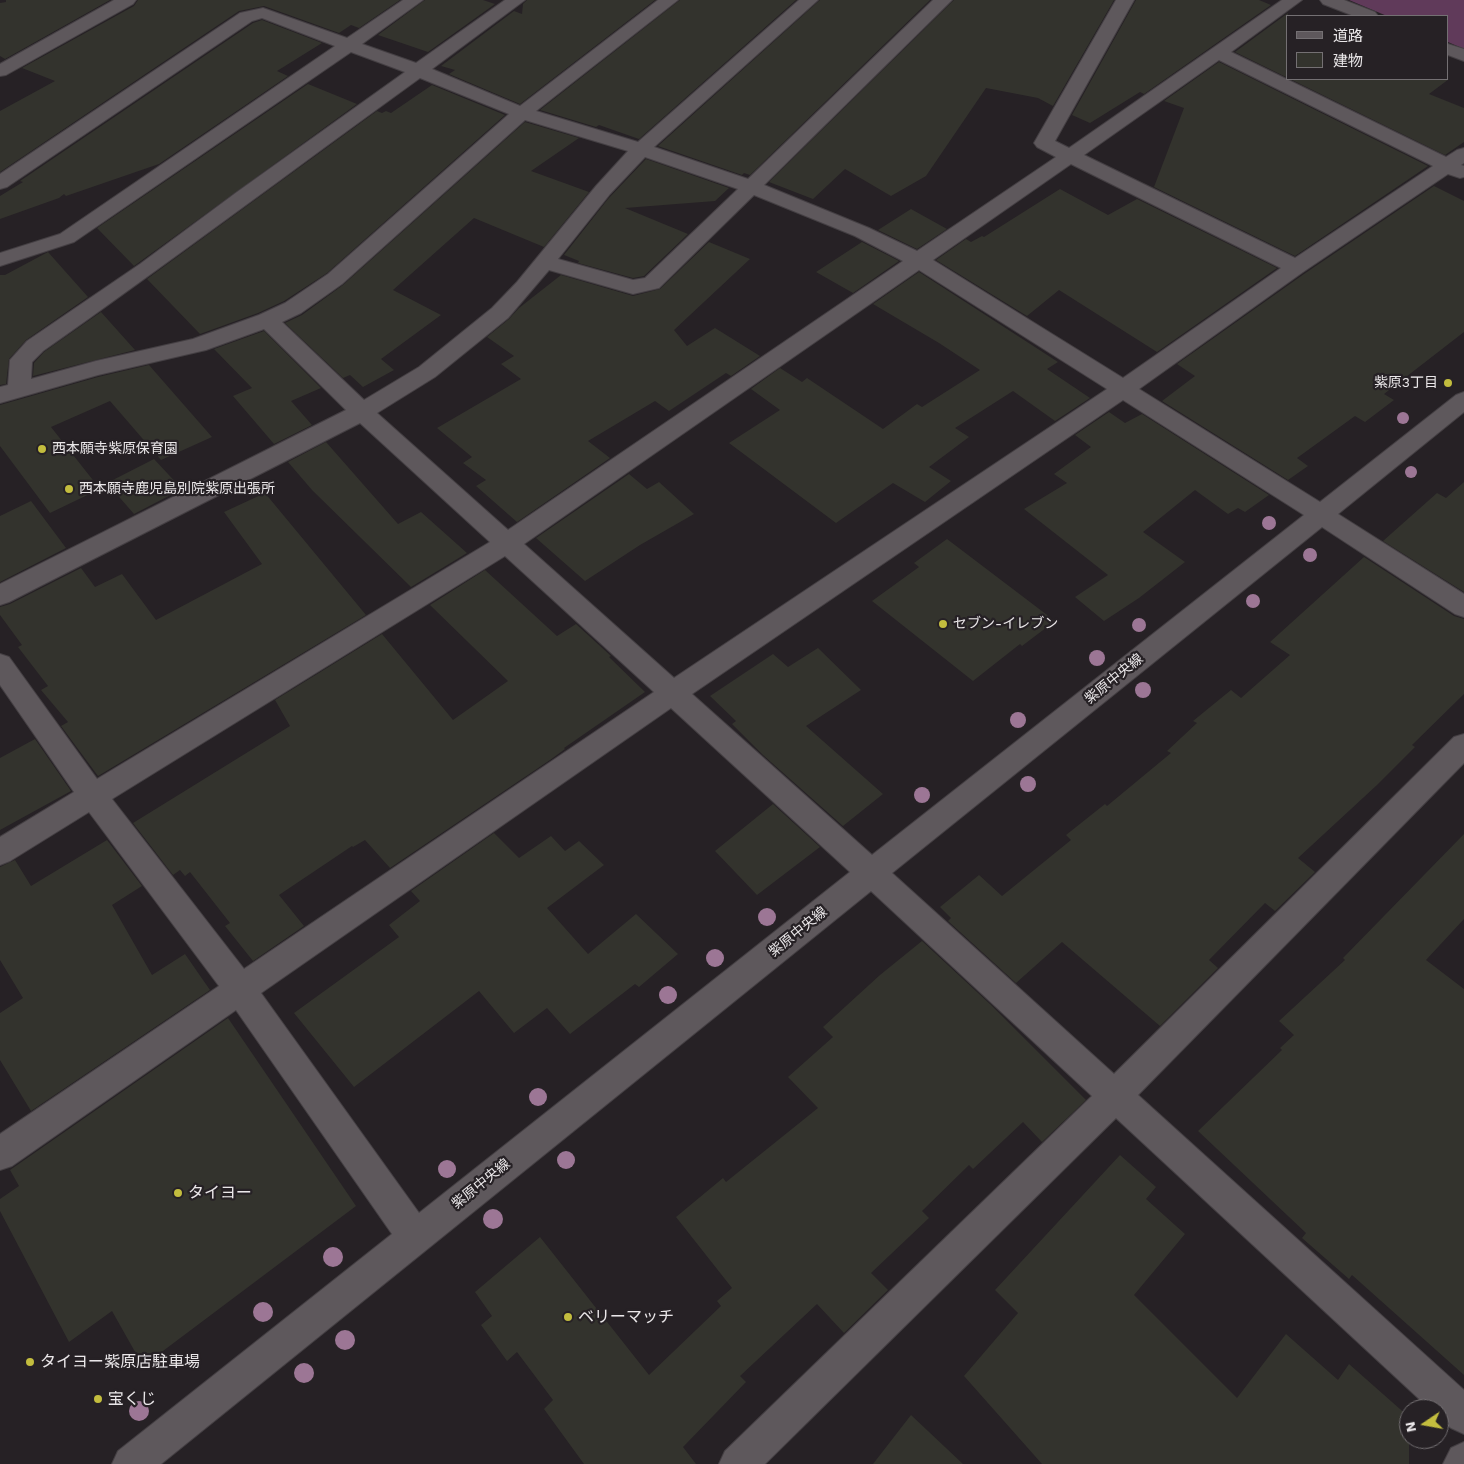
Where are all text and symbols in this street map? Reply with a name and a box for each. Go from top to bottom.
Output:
legend [1286,15,1449,80]
text: 道路 [1333,27,1363,45]
text: 建物 [1333,52,1363,70]
place label: 紫原3丁目 [1374,375,1438,391]
marker: 紫原3丁目 [1442,377,1454,389]
place label: 西本願寺紫原保育園 [52,441,178,457]
marker: 西本願寺紫原保育園 [36,443,48,455]
place label: 西本願寺鹿児島別院紫原出張所 [79,481,275,497]
marker: 西本願寺鹿児島別院紫原出張所 [63,483,75,495]
place label: セブン-イレブン [953,616,1058,632]
marker: セブン-イレブン [937,618,949,630]
street label: 紫原中央線 [1082,650,1146,708]
street label: 紫原中央線 [766,903,830,961]
street label: 紫原中央線 [449,1155,513,1213]
place label: タイヨー [188,1183,252,1203]
marker: タイヨー [172,1187,184,1199]
place label: ベリーマッチ [578,1307,674,1327]
marker: ベリーマッチ [562,1311,574,1323]
place label: タイヨー紫原店駐車場 [40,1352,200,1372]
marker: タイヨー紫原店駐車場 [24,1356,36,1368]
place label: 宝くじ [108,1389,156,1409]
marker: 宝くじ [92,1393,104,1405]
north arrow [1399,1399,1449,1449]
text: N [1401,1420,1419,1434]

